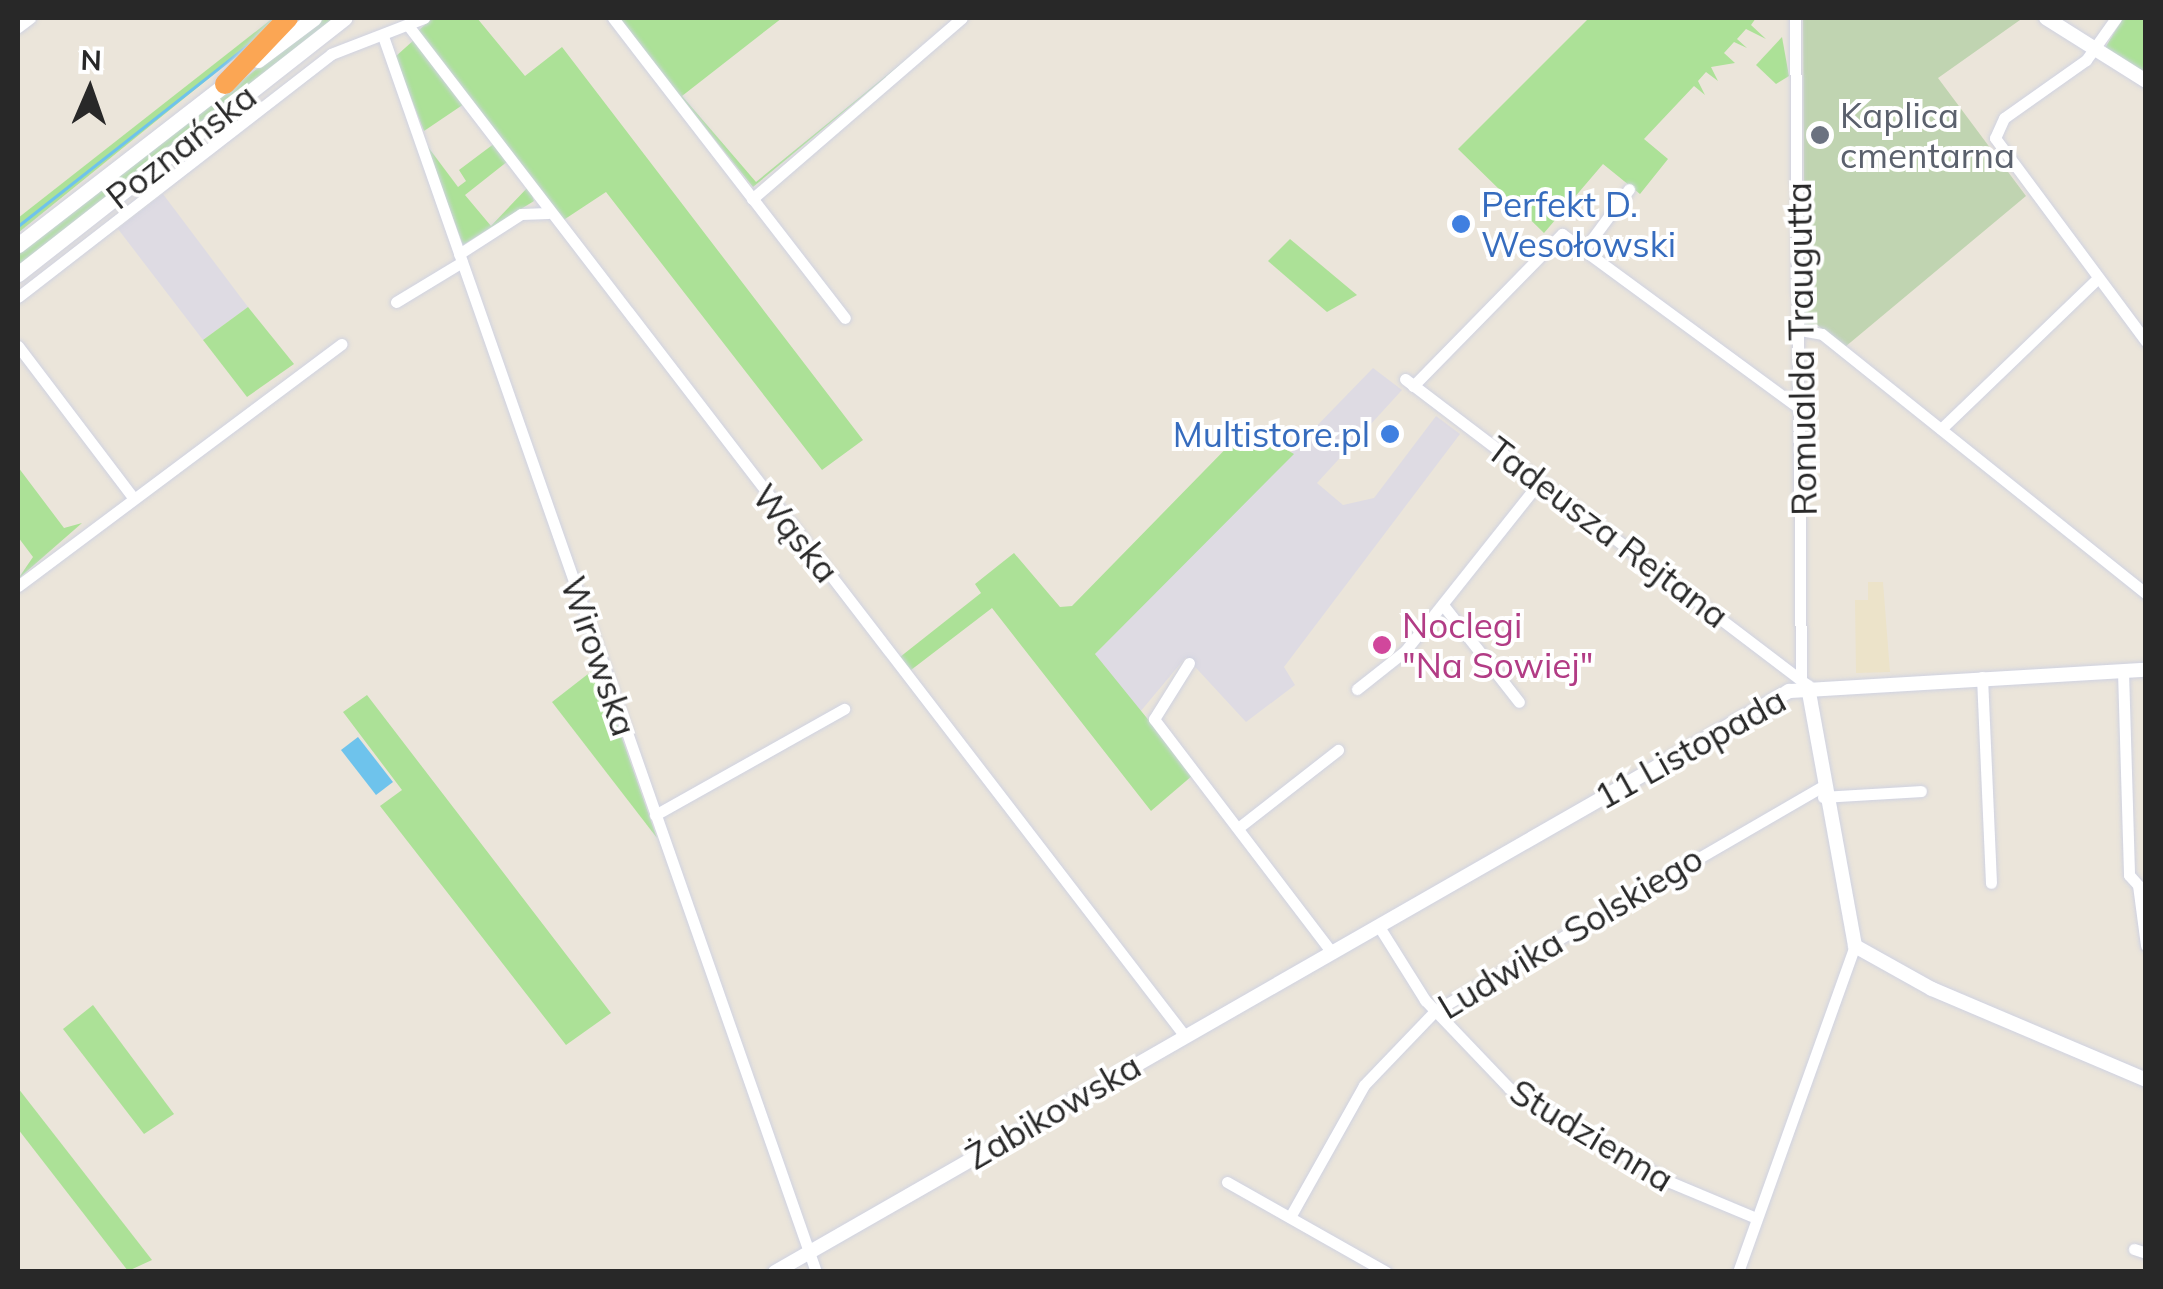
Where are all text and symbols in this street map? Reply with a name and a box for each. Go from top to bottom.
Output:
north arrow [40,40,140,140]
text: N [80,42,102,77]
street label: Poznańska [98,75,264,217]
place label: Kaplica cmentarna [1840,94,2015,176]
marker: Kaplica cmentarna [1809,124,1831,146]
street label: Romualda Traugutta [1777,182,1825,516]
place label: Perfekt D. Wesołowski [1481,183,1676,265]
marker: Perfekt D. Wesołowski [1450,213,1472,235]
place label: Multistore.pl [1173,413,1370,455]
marker: Multistore.pl [1379,423,1401,445]
street label: Tadeusza Rejtana [1479,428,1737,636]
street label: Wąska [744,475,848,591]
street label: Wirowska [552,571,646,741]
place label: Noclegi "Na Sowiej" [1402,604,1593,686]
marker: Noclegi "Na Sowiej" [1371,634,1393,656]
street label: 11 Listopada [1587,678,1793,818]
street label: Ludwika Solskiego [1430,837,1710,1027]
street label: Żabikowska [958,1044,1148,1178]
street label: Studzienna [1503,1070,1681,1200]

